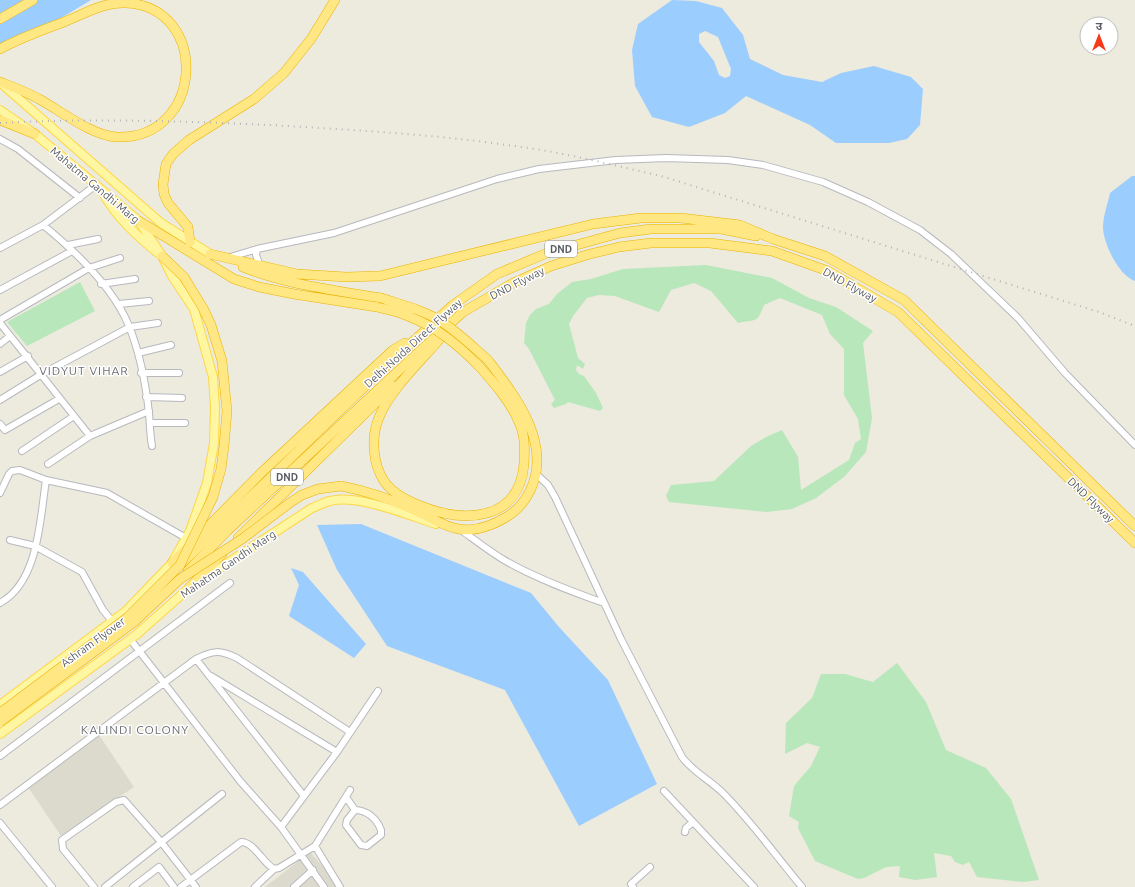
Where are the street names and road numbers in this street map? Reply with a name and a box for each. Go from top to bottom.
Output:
street label: Mahatma Gandhi Marg [48,144,142,226]
road number: DND [545,241,577,257]
street label: DND Flyway [488,264,547,302]
street label: DND Flyway [821,265,880,305]
street label: Delhi-Noida Direct Flyway [362,296,465,390]
road number: DND [271,469,303,485]
street label: DND Flyway [1065,475,1117,525]
street label: Mahatma Gandhi Marg [178,528,278,600]
street label: Ashram Flyover [59,614,128,669]

